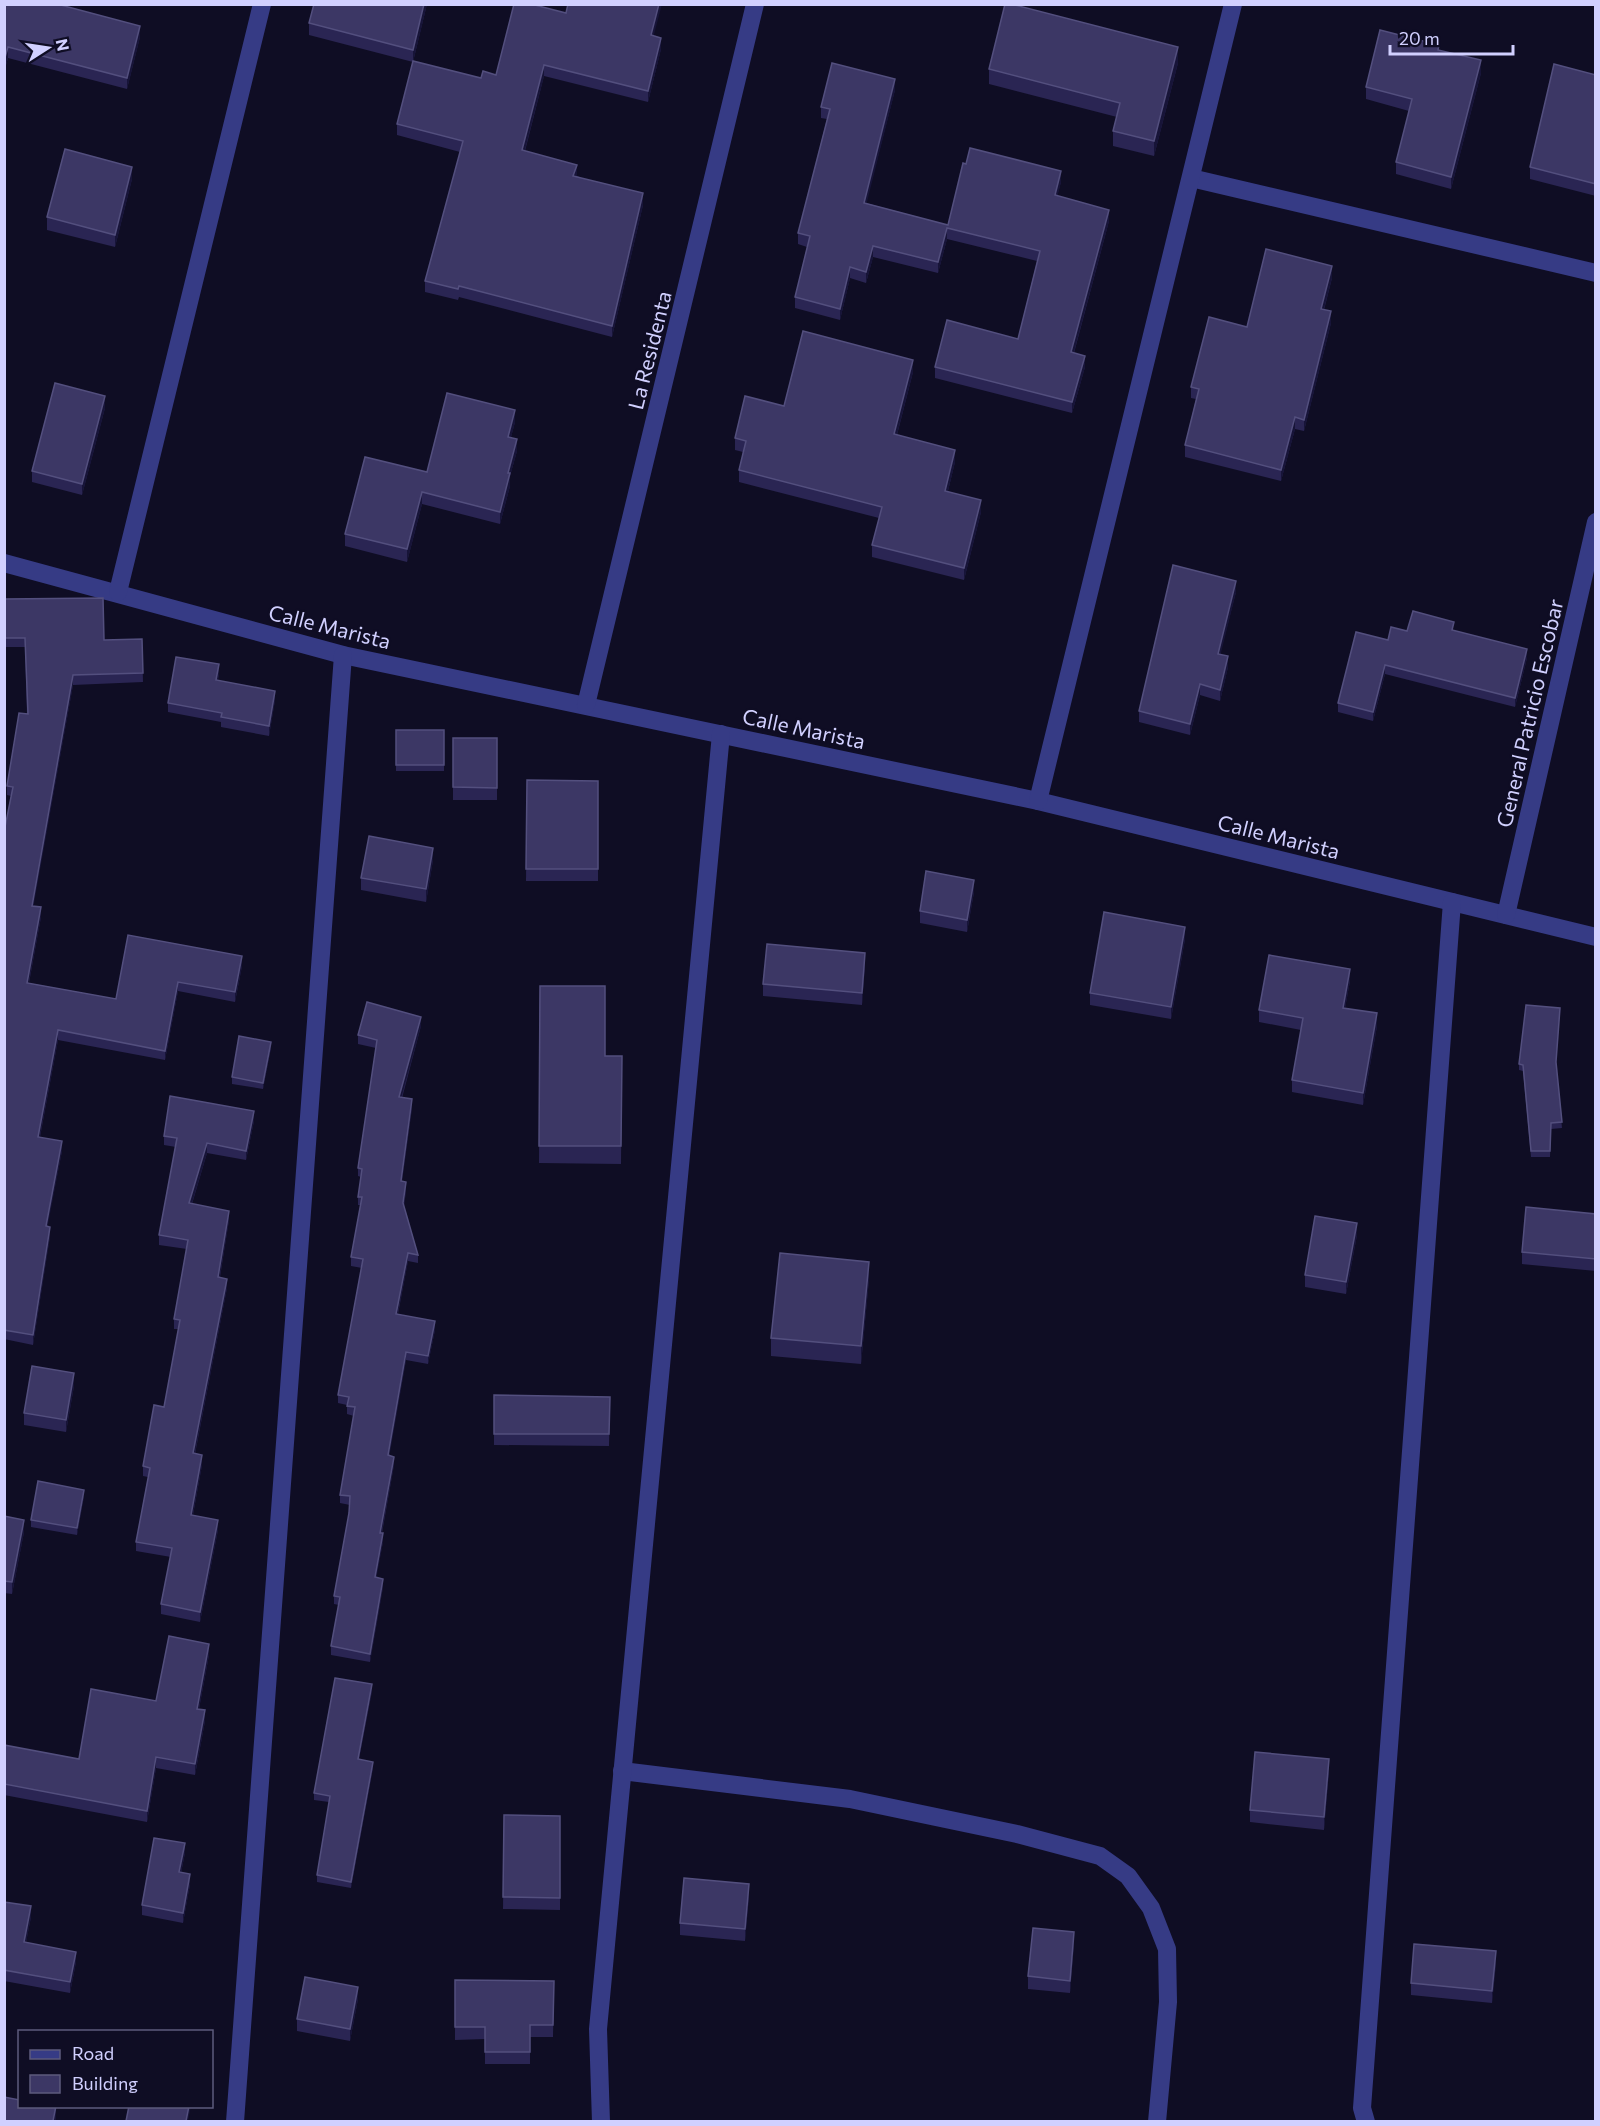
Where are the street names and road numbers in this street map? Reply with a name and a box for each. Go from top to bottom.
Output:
street label: La Residenta [622,288,676,412]
street label: General Patricio Escobar [1491,596,1567,830]
street label: Calle Marista [266,599,394,653]
street label: Calle Marista [740,703,868,753]
street label: Calle Marista [1215,809,1343,863]

